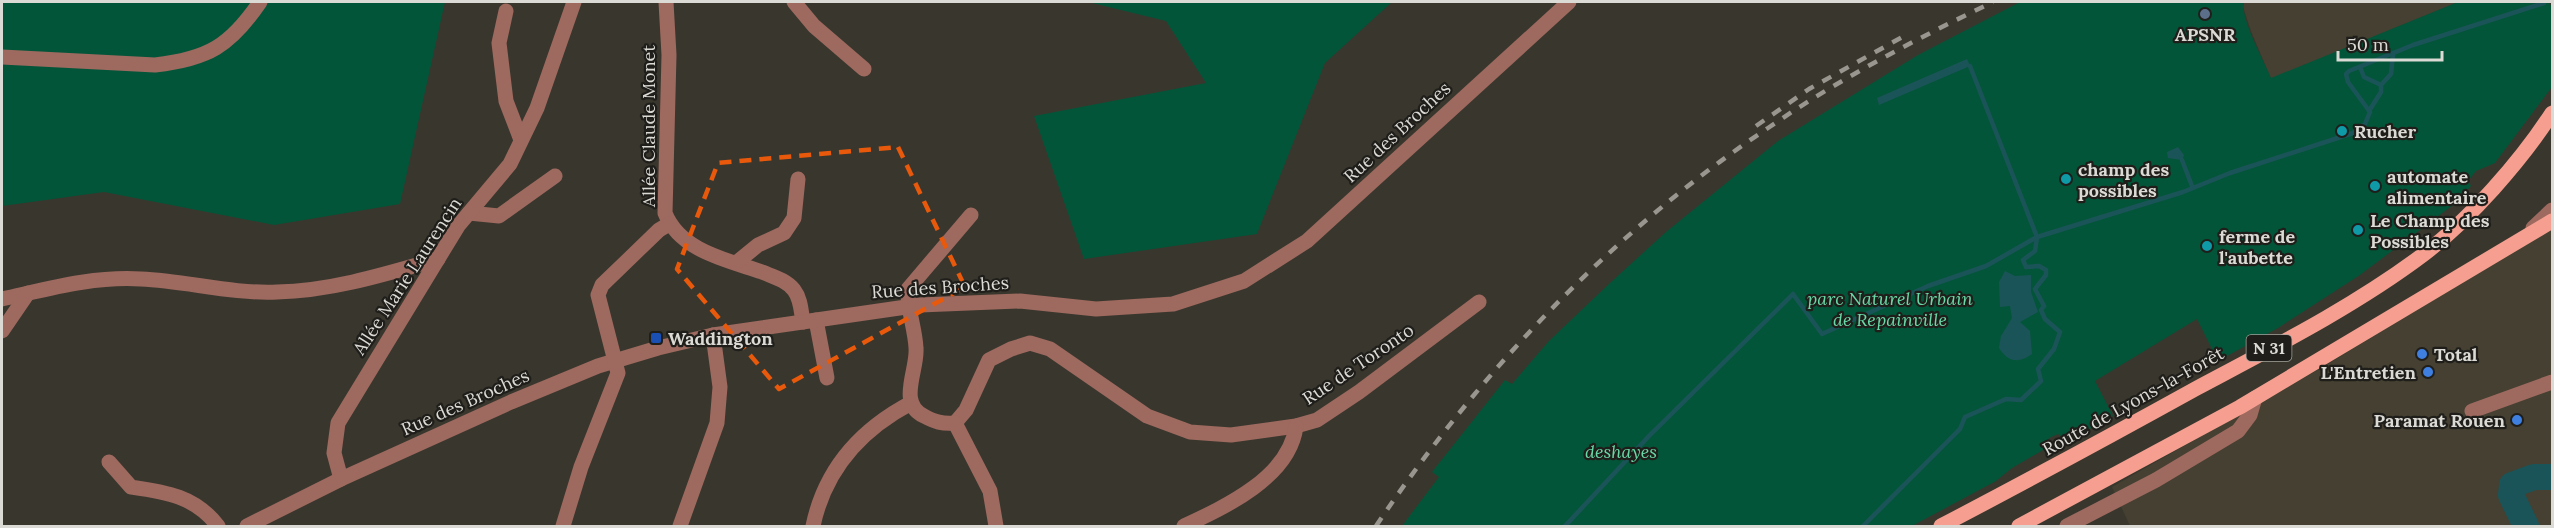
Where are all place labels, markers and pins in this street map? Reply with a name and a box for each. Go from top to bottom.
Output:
marker: APSNR [2198,7,2212,21]
place label: APSNR [2175,23,2236,46]
place label: Rucher [2354,120,2417,143]
marker: Rucher [2335,124,2349,138]
place label: champ des possibles [2078,158,2169,202]
place label: automate alimentaire [2387,165,2487,209]
marker: champ des possibles [2059,172,2073,186]
marker: automate alimentaire [2368,179,2382,193]
place label: Le Champ des Possibles [2370,209,2490,253]
marker: Le Champ des Possibles [2351,223,2365,237]
place label: ferme de l'aubette [2219,225,2296,269]
marker: ferme de l'aubette [2200,239,2214,253]
place label: Waddington [668,327,773,350]
marker: Waddington [649,331,663,345]
place label: Total [2434,343,2478,366]
marker: Total [2415,347,2429,361]
place label: L'Entretien [2321,361,2417,384]
marker: L'Entretien [2421,365,2435,379]
place label: Paramat Rouen [2374,409,2506,432]
marker: Paramat Rouen [2510,413,2524,427]

